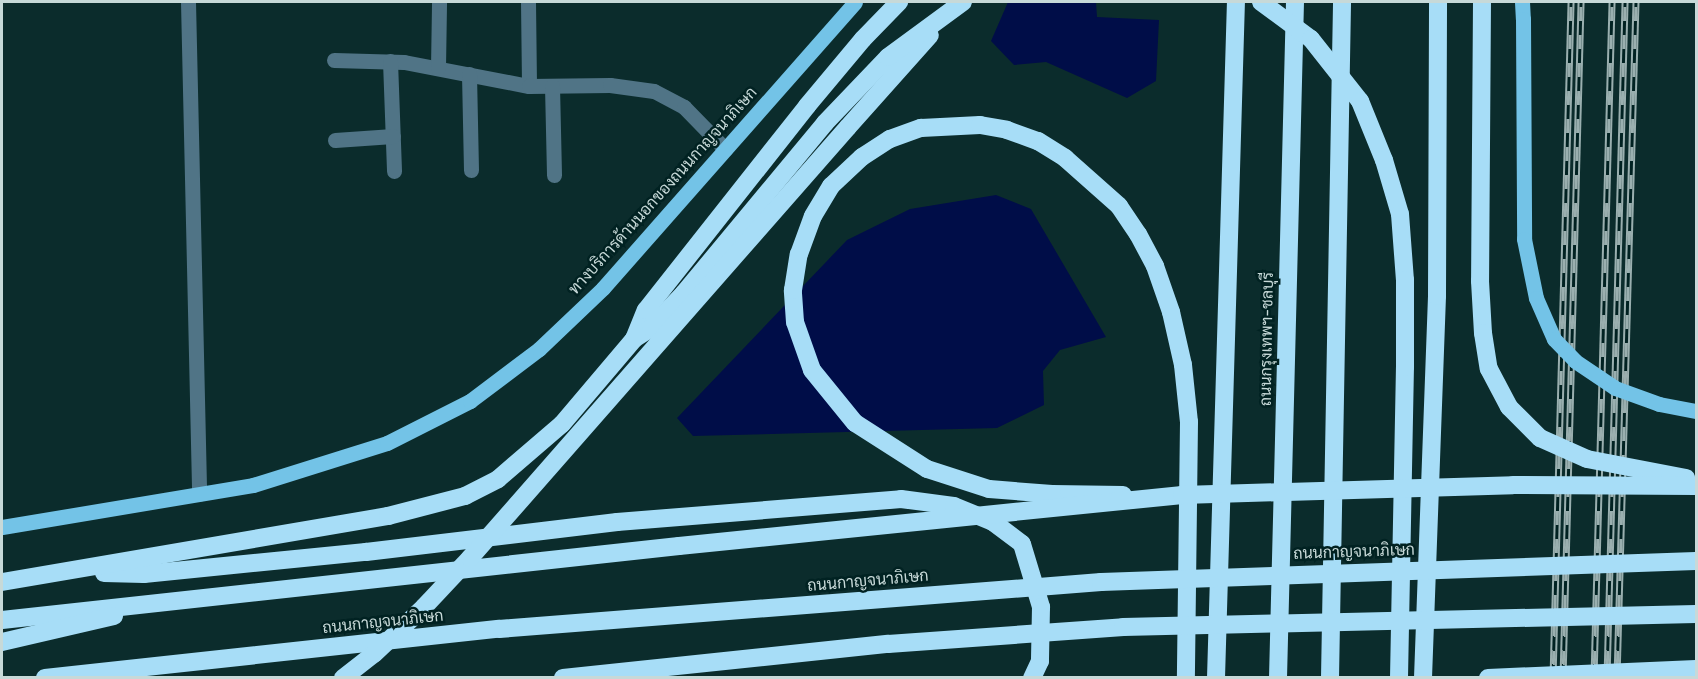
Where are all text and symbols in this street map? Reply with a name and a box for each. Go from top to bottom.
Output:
street label: ทางบริการด้านนอกของถนนกาญจนาภิเษก [565,83,761,299]
street label: ถนนกรุงเทพฯ-ชลบุรี [1256,272,1278,406]
street label: ถนนกาญจนาภิเษก [1293,540,1415,564]
street label: ถนนกาญจนาภิเษก [807,566,929,596]
street label: ถนนกาญจนาภิเษก [322,606,444,638]

